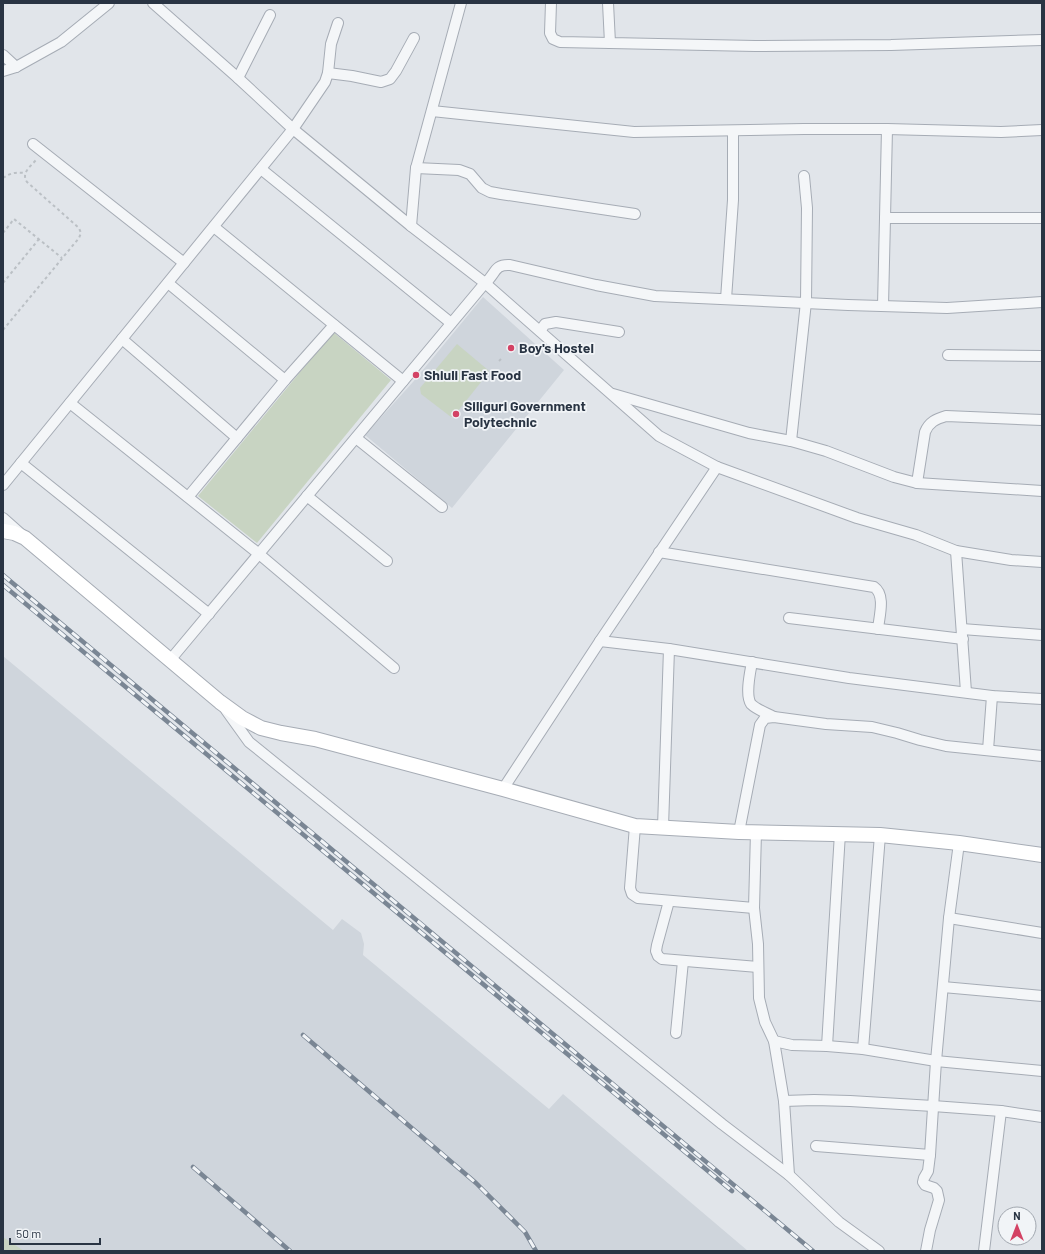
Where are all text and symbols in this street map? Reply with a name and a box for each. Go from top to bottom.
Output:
place label: Boy's Hostel [519,339,594,356]
marker: Boy's Hostel [506,343,516,353]
place label: Shiuli Fast Food [424,366,521,383]
marker: Shiuli Fast Food [411,370,421,380]
place label: Siliguri Government Polytechnic [464,397,586,430]
marker: Siliguri Government Polytechnic [451,409,461,419]
north arrow [997,1206,1037,1246]
text: N [1013,1209,1021,1222]
scale bar [10,1220,100,1246]
text: 50 m [16,1226,41,1240]

